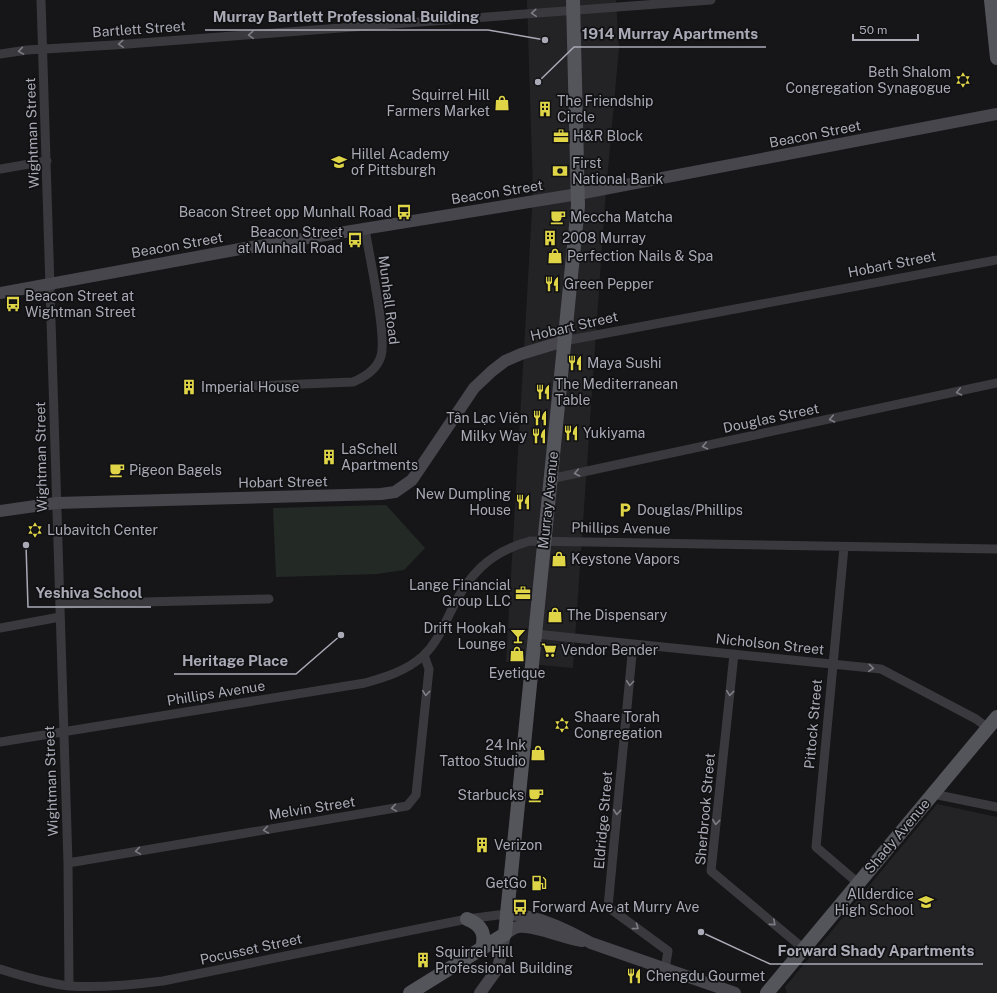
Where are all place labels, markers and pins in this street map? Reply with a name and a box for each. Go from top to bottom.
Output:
callout: Murray Bartlett Professional Building [205,3,488,30]
callout: 1914 Murray Apartments [574,20,766,47]
place label: Beth Shalom Congregation Synagogue [786,64,951,96]
synagogue icon: Beth Shalom Congregation Synagogue [954,71,972,89]
place label: Squirrel Hill Farmers Market [387,87,490,119]
place label: The Friendship Circle [557,93,653,125]
shop icon: Squirrel Hill Farmers Market [493,94,511,112]
building icon: The Friendship Circle [536,100,554,118]
office icon: H&R Block [552,127,570,145]
place label: H&R Block [573,128,643,144]
place label: Hillel Academy of Pittsburgh [351,146,450,178]
school or university icon: Hillel Academy of Pittsburgh [330,153,348,171]
place label: First National Bank [572,155,663,187]
bank icon: First National Bank [551,162,569,180]
bus stop icon: Beacon Street opp Munhall Road [395,203,413,221]
place label: Beacon Street opp Munhall Road [179,204,392,220]
cafe icon: Meccha Matcha [549,208,567,226]
place label: Meccha Matcha [570,209,673,225]
place label: Beacon Street at Munhall Road [237,224,343,256]
building icon: 2008 Murray [541,229,559,247]
place label: 2008 Murray [562,230,647,246]
bus stop icon: Beacon Street at Munhall Road [346,231,364,249]
shop icon: Perfection Nails & Spa [546,247,564,265]
place label: Perfection Nails & Spa [567,248,713,264]
restaurant icon: Green Pepper [543,275,561,293]
place label: Green Pepper [564,276,654,292]
place label: Beacon Street at Wightman Street [25,288,136,320]
bus stop icon: Beacon Street at Wightman Street [4,295,22,313]
restaurant icon: Maya Sushi [566,354,584,372]
place label: Maya Sushi [587,355,661,371]
place label: The Mediterranean Table [555,376,678,408]
building icon: Imperial House [180,378,198,396]
place label: Imperial House [201,379,299,395]
restaurant icon: The Mediterranean Table [534,383,552,401]
restaurant icon: Tân Lạc Viên [531,409,549,427]
place label: Tân Lạc Viên [446,410,528,426]
restaurant icon: Yukiyama [562,424,580,442]
place label: Yukiyama [583,425,645,441]
restaurant icon: Milky Way [530,427,548,445]
place label: Milky Way [461,428,528,444]
place label: LaSchell Apartments [341,441,418,473]
building icon: LaSchell Apartments [320,448,338,466]
cafe icon: Pigeon Bagels [108,461,126,479]
place label: Pigeon Bagels [129,462,222,478]
place label: New Dumpling House [416,486,511,518]
restaurant icon: New Dumpling House [514,493,532,511]
parking icon: Douglas/Phillips [616,501,634,519]
place label: Douglas/Phillips [637,502,743,518]
synagogue icon: Lubavitch Center [26,521,44,539]
place label: Lubavitch Center [47,522,158,538]
shop icon: Keystone Vapors [550,550,568,568]
place label: Keystone Vapors [571,551,680,567]
place label: Lange Financial Group LLC [409,577,511,609]
callout: Yeshiva School [28,580,151,607]
office icon: Lange Financial Group LLC [514,584,532,602]
shop icon: The Dispensary [546,606,564,624]
place label: The Dispensary [567,607,668,623]
place label: Drift Hookah Lounge [423,620,506,652]
bar icon: Drift Hookah Lounge [509,627,527,645]
supermarket icon: Vendor Bender [540,641,558,659]
place label: Vendor Bender [561,642,658,658]
shop icon: Eyetique [508,645,526,663]
callout: Heritage Place [174,647,296,674]
place label: Eyetique [489,665,545,681]
place label: Shaare Torah Congregation [574,709,662,741]
synagogue icon: Shaare Torah Congregation [553,716,571,734]
place label: 24 Ink Tattoo Studio [439,737,526,769]
shop icon: 24 Ink Tattoo Studio [529,744,547,762]
cafe icon: Starbucks [527,786,545,804]
place label: Starbucks [458,787,524,803]
building icon: Verizon [473,836,491,854]
place label: Verizon [494,837,542,853]
fuel station icon: GetGo [530,874,548,892]
place label: GetGo [486,875,527,891]
place label: Allderdice High School [835,886,914,918]
school or university icon: Allderdice High School [917,893,935,911]
bus stop icon: Forward Ave at Murry Ave [511,898,529,916]
place label: Forward Ave at Murry Ave [532,899,699,915]
callout: Forward Shady Apartments [770,937,983,964]
place label: Squirrel Hill Professional Building [435,944,573,976]
building icon: Squirrel Hill Professional Building [414,951,432,969]
restaurant icon: Chengdu Gourmet [625,967,643,985]
place label: Chengdu Gourmet [646,968,765,984]

